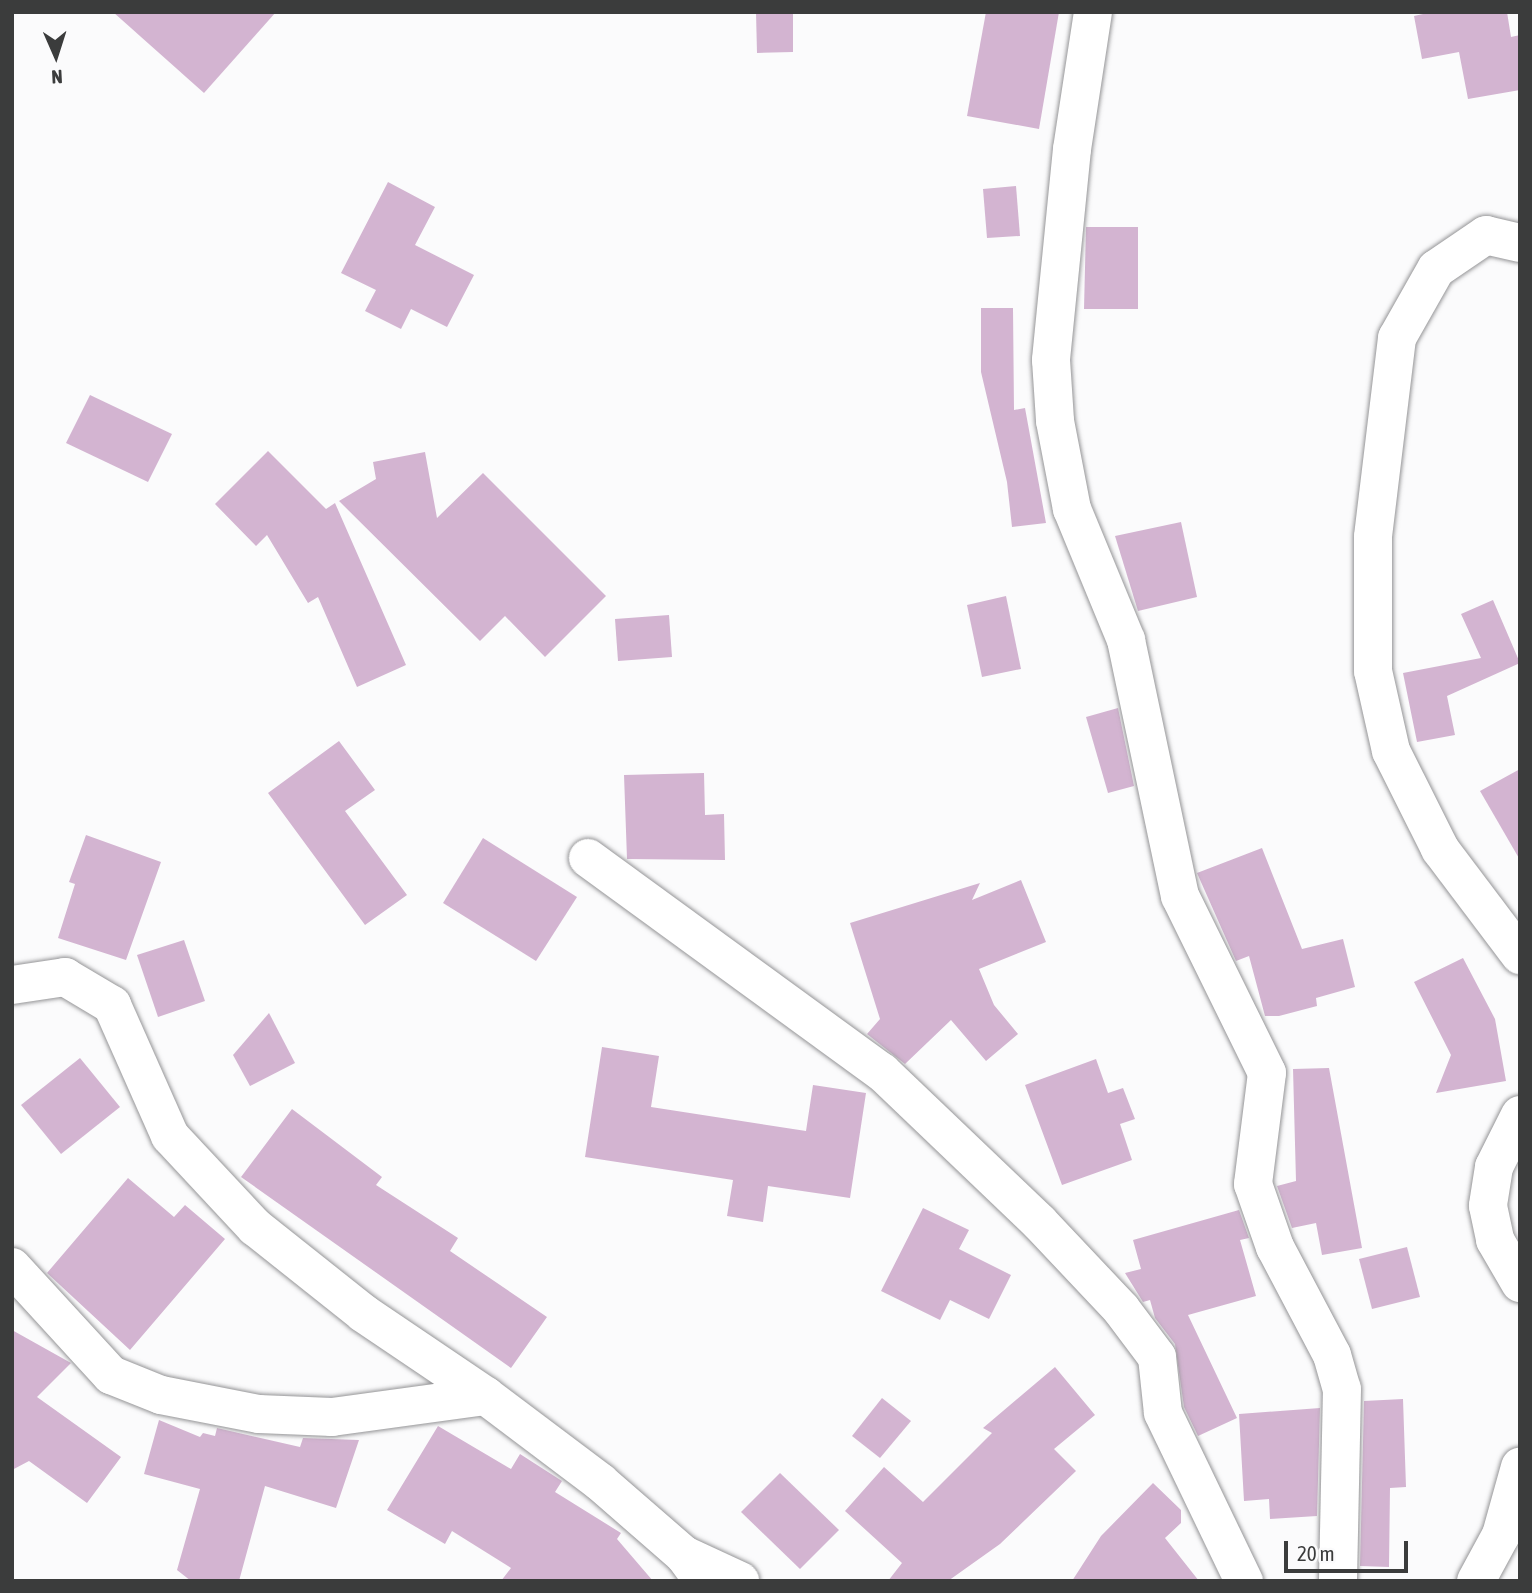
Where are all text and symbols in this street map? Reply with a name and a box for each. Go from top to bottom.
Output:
north arrow [21,21,91,91]
text: N [51,66,63,88]
scale bar [1287,1526,1411,1570]
text: 20 m [1297,1541,1335,1565]

